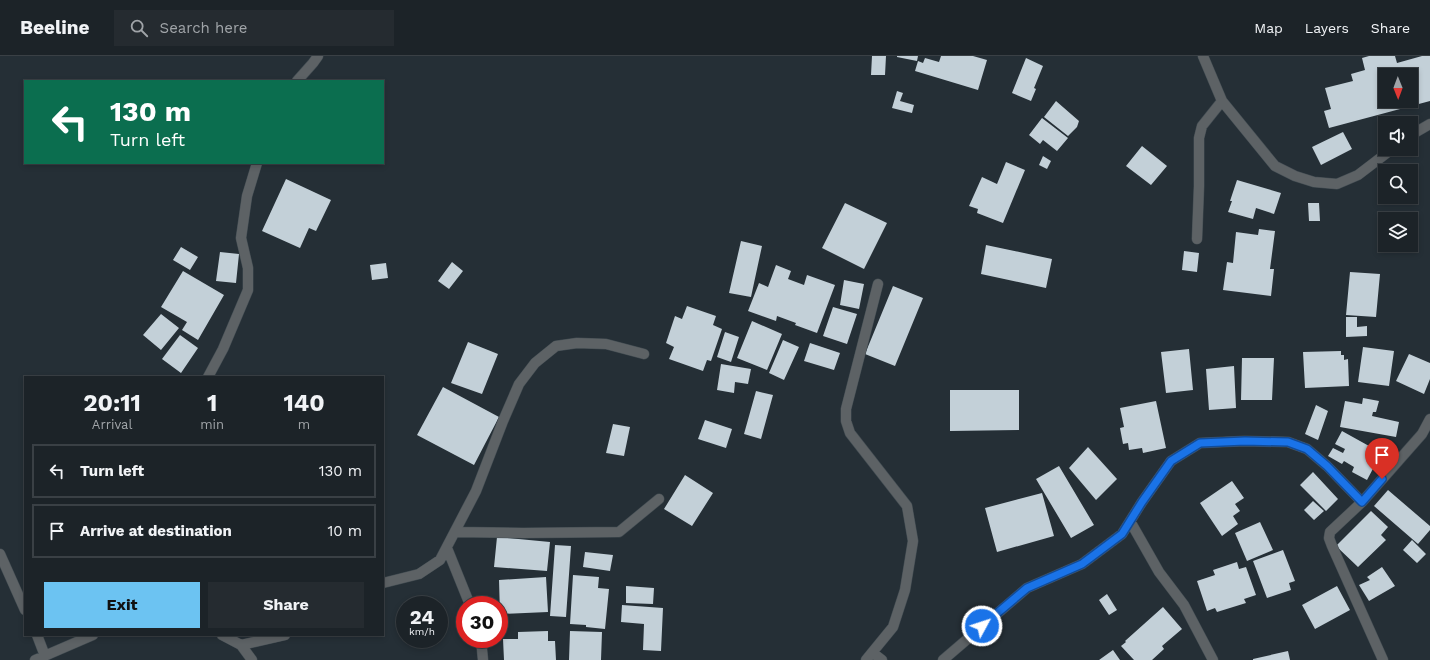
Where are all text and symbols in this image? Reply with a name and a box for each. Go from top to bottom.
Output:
search box [114,10,394,46]
text: Beeline [20,16,90,39]
icon: search [128,17,150,39]
text: Search here [160,19,247,37]
text: Map [1254,20,1283,36]
text: Layers [1305,20,1349,36]
text: Share [1371,20,1410,36]
north arrow [1378,68,1418,108]
map controls [1378,68,1418,252]
text: 130 m [110,95,191,128]
icon: left [44,96,96,148]
button: sound [1378,116,1418,156]
text: Turn left [110,129,185,150]
button: search [1378,164,1418,204]
button: layers [1378,212,1418,252]
text: 20:11 [83,389,141,417]
text: 1 [207,389,217,417]
text: 140 [283,389,325,417]
text: Arrival [92,417,132,432]
text: min [200,417,224,432]
text: m [298,417,310,432]
pin [1365,438,1399,479]
icon: arrive [1371,444,1393,466]
icon: left [46,460,68,482]
text: Turn left [80,462,144,480]
text: 130 m [319,462,362,480]
icon: arrive [46,520,68,542]
text: Arrive at destination [80,522,232,540]
text: 10 m [327,522,362,540]
button: Exit [44,582,200,628]
button: Share [208,582,364,628]
speed limit sign: 30 [456,596,508,648]
text: 24 [410,605,434,629]
position arrow [961,605,1003,647]
text: km/h [409,626,435,637]

